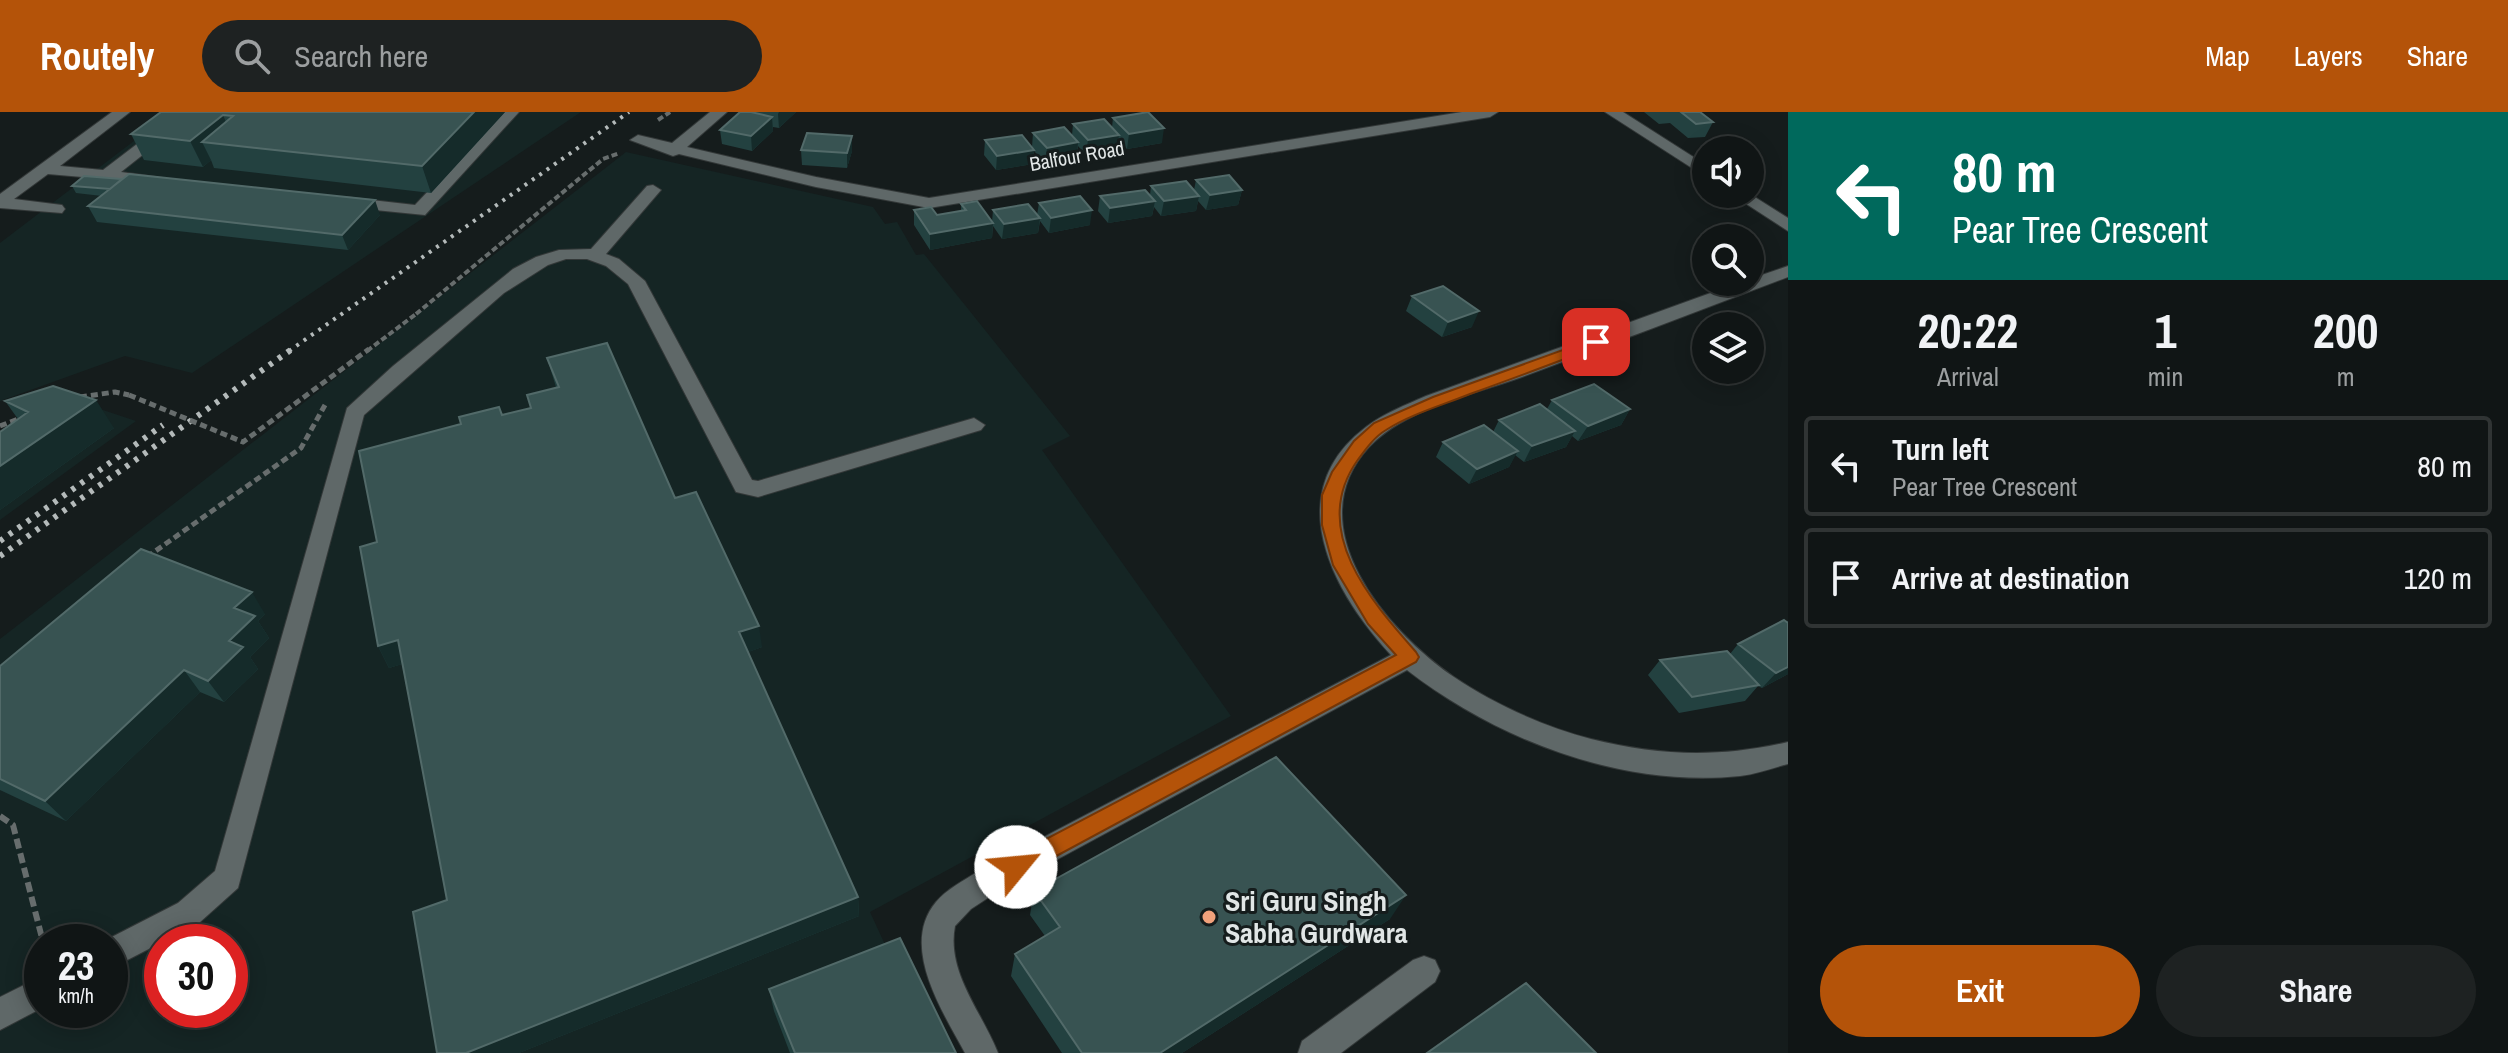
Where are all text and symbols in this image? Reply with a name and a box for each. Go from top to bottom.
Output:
search box [202,20,762,92]
text: Routely [40,31,154,82]
icon: search [230,34,274,78]
text: Search here [294,36,428,76]
text: Map [2205,37,2250,75]
text: Layers [2294,37,2363,75]
text: Share [2407,37,2468,75]
street label: Balfour Road [1027,134,1126,177]
text: 80 m [1952,134,2057,209]
map controls [1692,136,1764,384]
button: sound [1692,136,1764,208]
icon: left [1820,144,1924,248]
text: Pear Tree Crescent [1952,206,2208,254]
button: search [1692,224,1764,296]
text: 20:22 [1918,298,2018,363]
text: 1 [2155,298,2176,363]
text: 200 [2313,298,2378,363]
pin [1562,308,1630,376]
button: layers [1692,312,1764,384]
icon: arrive [1574,320,1618,364]
text: Arrival [1937,359,1999,394]
text: min [2148,359,2183,394]
text: m [2337,359,2355,394]
text: Turn left [1892,429,1989,469]
icon: left [1824,444,1868,488]
text: 80 m [2417,446,2472,486]
text: Pear Tree Crescent [1892,469,2077,504]
icon: arrive [1824,556,1868,600]
text: Arrive at destination [1892,558,2130,598]
text: 120 m [2404,558,2472,598]
position arrow [974,825,1058,909]
place label: Sri Guru Singh Sabha Gurdwara [1225,882,1408,952]
marker: Sri Guru Singh Sabha Gurdwara [1200,908,1218,926]
speed limit sign: 30 [144,924,248,1028]
text: 23 [58,939,94,992]
button: Exit [1820,945,2140,1037]
button: Share [2156,945,2476,1037]
text: km/h [58,982,94,1009]

